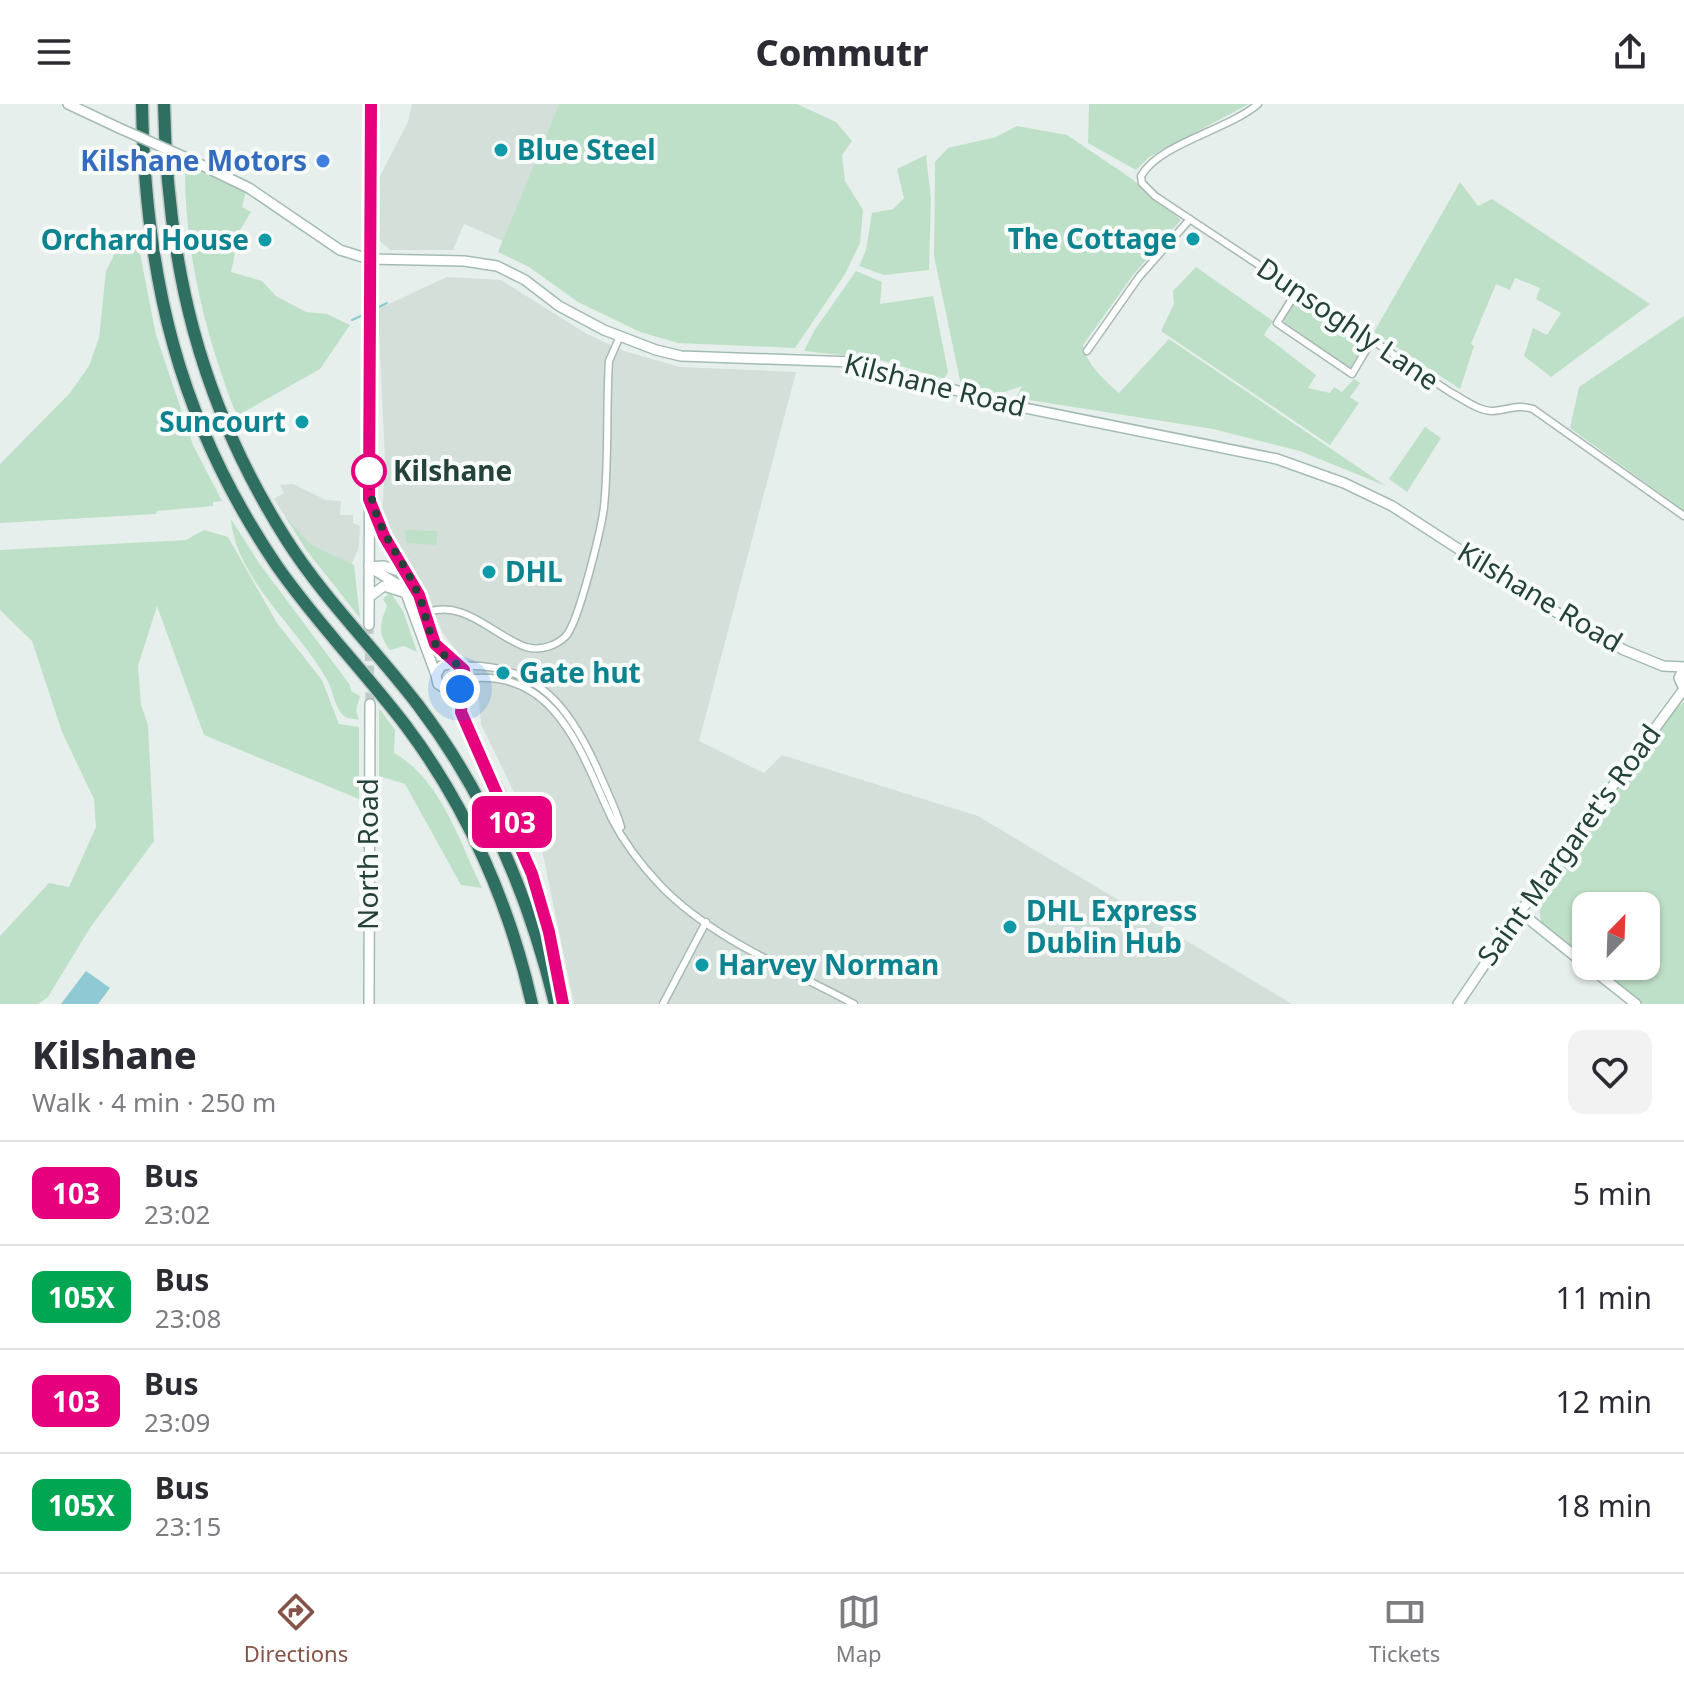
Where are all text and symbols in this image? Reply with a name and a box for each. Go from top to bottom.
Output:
text: Commutr [755,28,929,77]
icon: menu [32,30,76,74]
icon: share [1608,30,1652,74]
place label: Blue Steel [517,130,656,168]
place label: Kilshane Motors [80,141,307,179]
marker: Blue Steel [492,141,510,159]
marker: Kilshane Motors [314,152,332,170]
place label: The Cottage [1008,219,1177,257]
place label: Orchard House [41,220,249,258]
marker: The Cottage [1184,230,1202,248]
marker: Orchard House [256,231,274,249]
street label: Dunsoghly Lane [1250,248,1447,398]
street label: Kilshane Road [840,343,1030,425]
place label: Suncourt [159,402,286,440]
marker: Suncourt [293,413,311,431]
place label: Kilshane [393,451,512,489]
marker: Kilshane [352,454,386,488]
street label: Kilshane Road [1451,532,1630,660]
place label: DHL [505,552,563,590]
marker: DHL [480,563,498,581]
place label: Gate hut [519,653,641,691]
marker: Gate hut [494,664,512,682]
your location [440,669,480,709]
street label: Saint Margaret's Road [1468,716,1669,973]
street label: North Road [348,778,386,930]
line badge: 103 [466,796,558,848]
text: 103 [488,803,536,841]
place label: DHL Express Dublin Hub [1026,891,1197,961]
north arrow [1572,892,1660,980]
map controls [1572,892,1660,980]
marker: DHL Express Dublin Hub [1001,918,1019,936]
place label: Harvey Norman [718,945,939,983]
marker: Harvey Norman [693,956,711,974]
text: Kilshane [32,1028,197,1080]
button: heart [1568,1030,1652,1114]
text: Walk · 4 min · 250 m [32,1084,276,1120]
text: Bus [144,1155,199,1196]
text: 5 min [1573,1173,1652,1214]
text: 103 [52,1174,100,1212]
text: 23:02 [144,1196,210,1232]
text: Bus [155,1259,209,1300]
text: 11 min [1556,1277,1652,1318]
text: 105X [48,1278,115,1316]
text: 23:08 [155,1300,221,1336]
text: Bus [144,1363,199,1404]
text: 12 min [1556,1381,1652,1422]
text: 103 [52,1382,100,1420]
text: 23:09 [144,1404,210,1440]
text: Bus [155,1467,209,1508]
text: 18 min [1556,1485,1652,1526]
text: 105X [48,1486,115,1524]
text: 23:15 [155,1508,221,1544]
tab: Directions [244,1590,348,1668]
tab: Map [836,1590,882,1668]
tab: Tickets [1369,1590,1440,1668]

